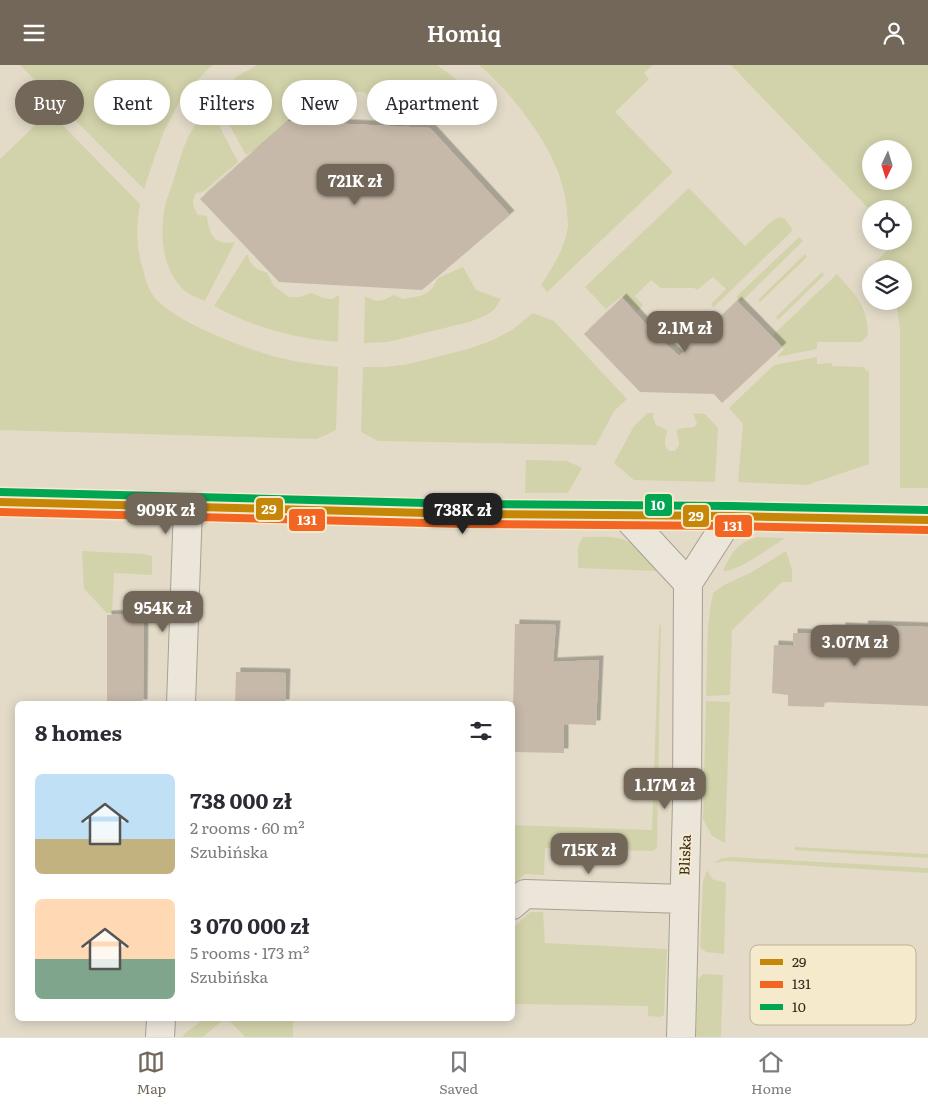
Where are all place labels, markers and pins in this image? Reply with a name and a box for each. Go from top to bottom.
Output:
pin: 721K zł [309,163,401,206]
pin: 2.1M zł [639,311,731,353]
pin: 909K zł [120,493,212,535]
pin: 738K zł [417,493,509,535]
pin: 954K zł [117,591,209,633]
pin: 3.07M zł [803,625,907,667]
pin: 1.17M zł [613,767,717,810]
pin: 715K zł [543,833,635,875]

